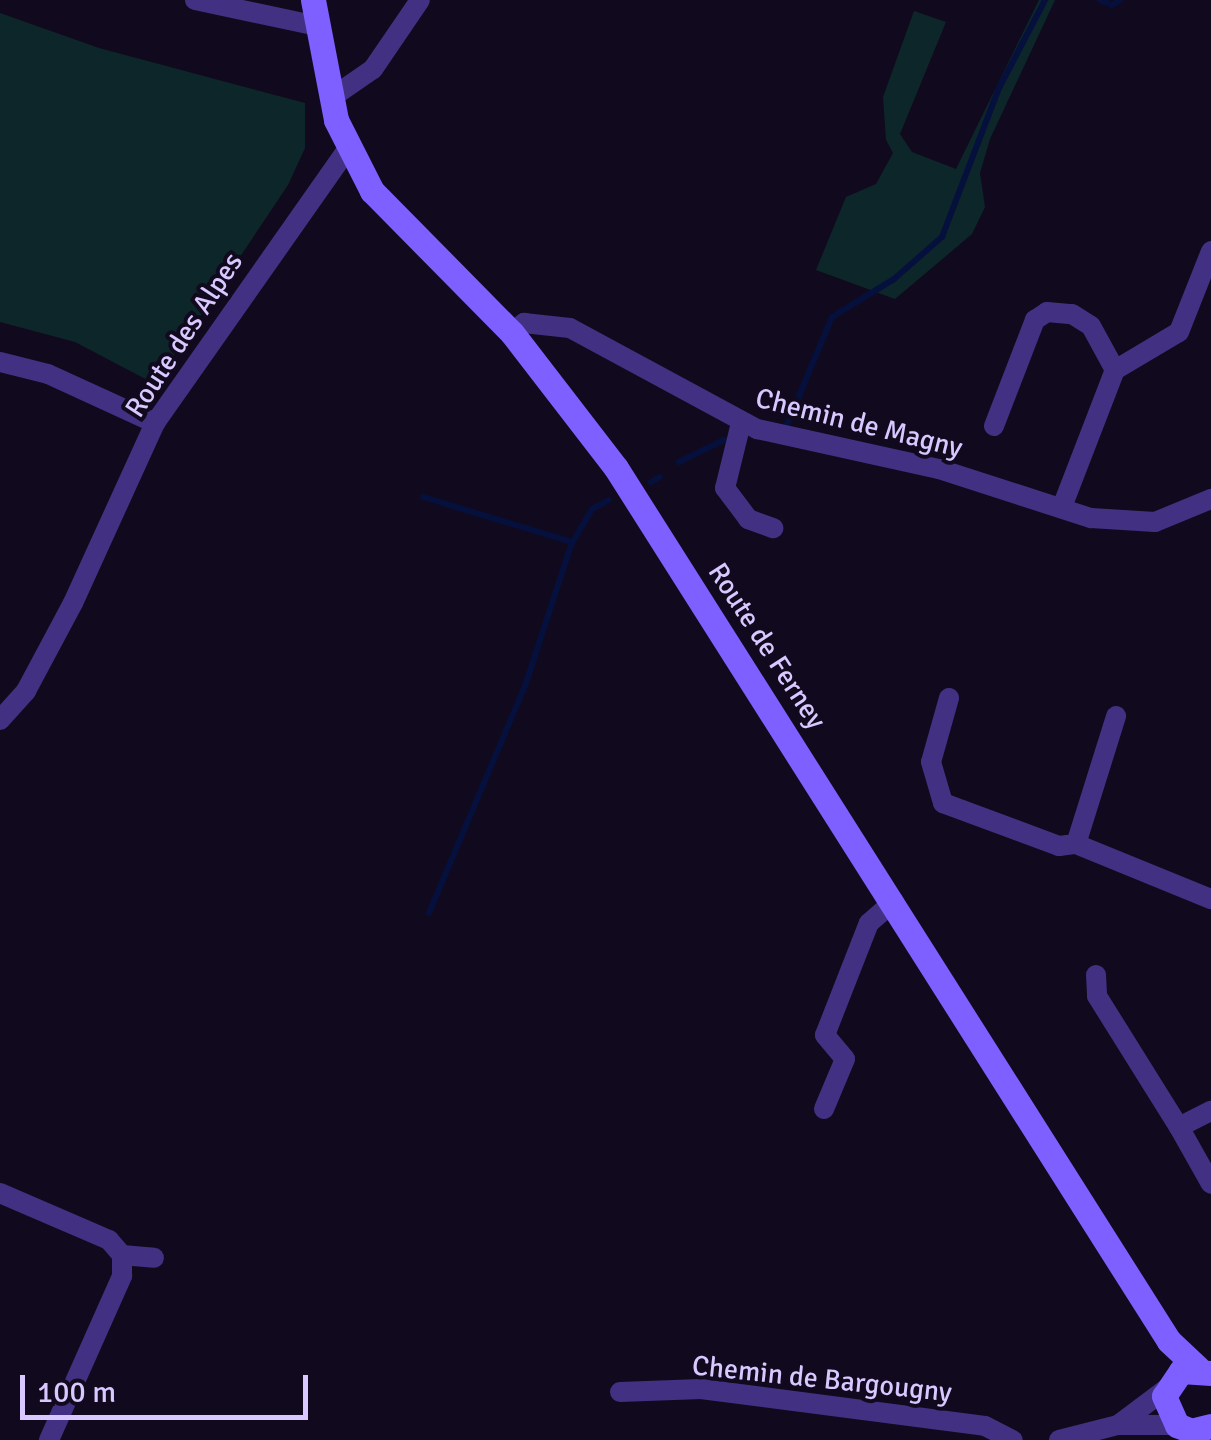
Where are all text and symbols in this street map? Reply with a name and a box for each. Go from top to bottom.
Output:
street label: Route des Alpes [118,246,250,424]
street label: Chemin de Magny [752,381,966,465]
street label: Route de Ferney [701,557,833,735]
street label: Chemin de Bargougny [690,1349,954,1409]
scale bar [25,1355,312,1417]
text: 100 m [37,1374,116,1411]

